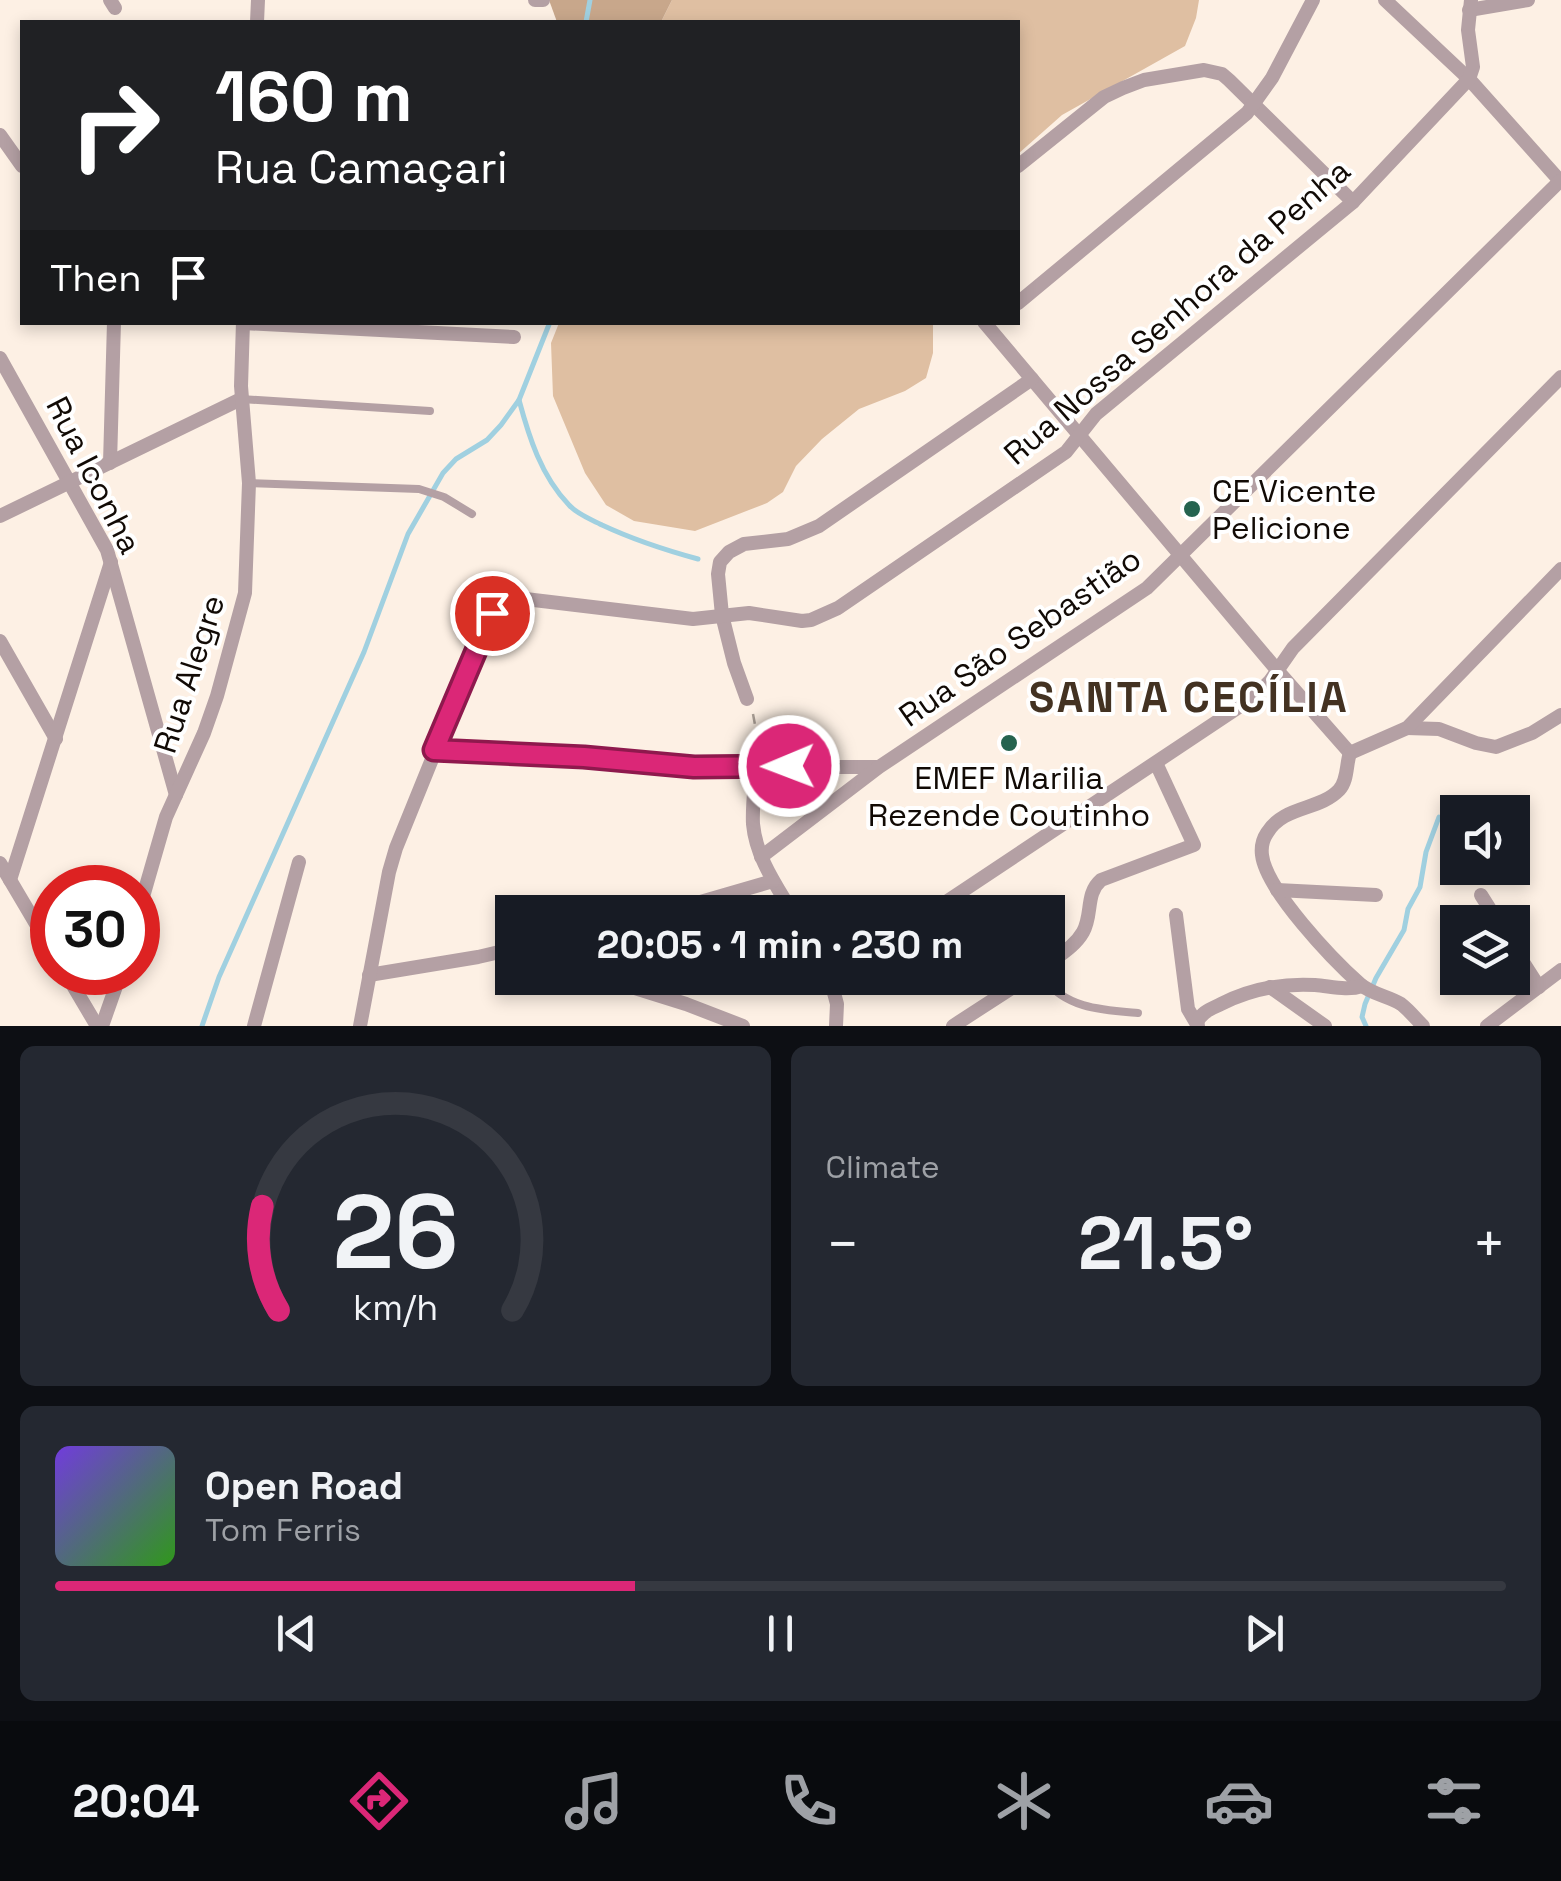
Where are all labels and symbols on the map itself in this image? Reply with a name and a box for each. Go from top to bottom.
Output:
street label: Rua Nossa Senhora da Penha [996,151,1358,473]
street label: Rua Iconha [37,390,151,560]
place label: CE Vicente Pelicione [1212,471,1376,548]
marker: CE Vicente Pelicione [1181,498,1203,520]
street label: Rua São Sebastião [891,539,1149,735]
pin [450,571,535,656]
street label: Rua Alegre [145,590,233,758]
district label: SANTA CECÍLIA [1029,671,1349,724]
position arrow [737,714,841,818]
marker: EMEF Marilia Rezende Coutinho [998,732,1020,754]
place label: EMEF Marilia Rezende Coutinho [868,758,1150,835]
speed limit sign: 30 [30,865,160,995]

